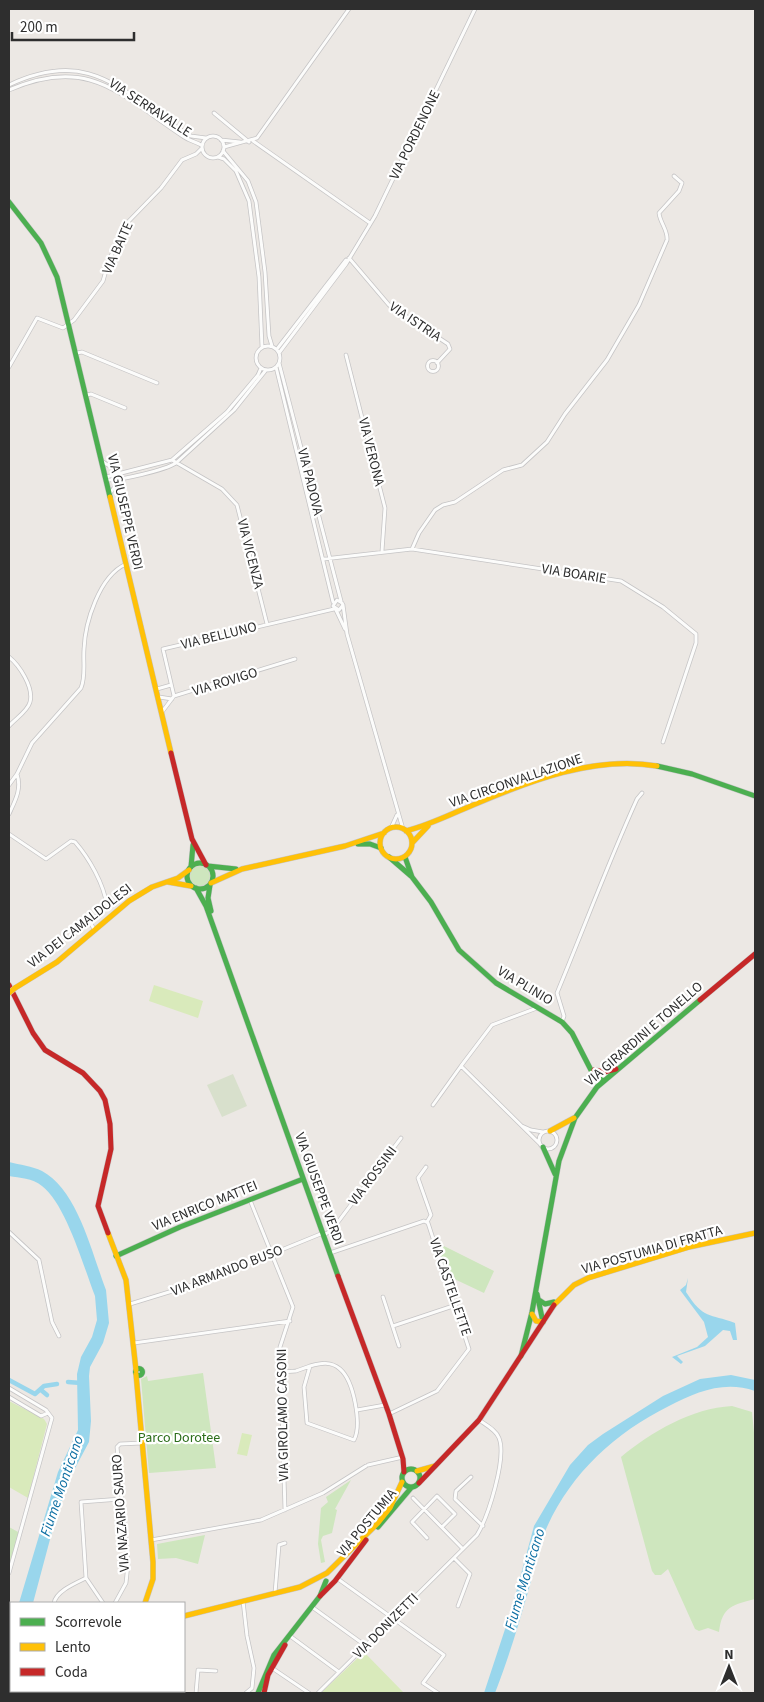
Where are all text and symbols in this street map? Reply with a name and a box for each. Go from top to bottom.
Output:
scale bar [12,10,135,42]
text: 200 m [20,17,58,38]
street label: VIA SERRAVALLE [105,74,195,142]
street label: VIA PORDENONE [385,87,445,183]
street label: VIA BAITE [98,218,138,278]
street label: VIA ISTRIA [385,297,445,347]
street label: VIA VERONA [353,416,389,489]
street label: VIA PADOVA [292,446,328,518]
street label: VIA GIUSEPPE VERDI [102,452,148,572]
street label: VIA VICENZA [232,517,268,592]
street label: VIA BOARIE [540,559,608,589]
street label: VIA BELLUNO [179,617,259,655]
street label: VIA ROVIGO [190,663,260,701]
street label: VIA CIRCONVALLAZIONE [447,749,585,813]
street label: VIA DEI CAMALDOLESI [24,879,136,973]
street label: VIA PLINIO [493,962,557,1010]
street label: VIA GIRARDINI E TONELLO [581,977,707,1091]
street label: VIA GIUSEPPE VERDI [289,1130,349,1248]
street label: VIA ROSSINI [344,1142,402,1210]
street label: VIA ENRICO MATTEI [149,1176,261,1236]
street label: VIA POSTUMIA DI FRATTA [579,1220,725,1280]
street label: VIA CASTELLETTE [424,1235,476,1339]
street label: VIA ARMANDO BUSO [168,1240,286,1302]
street label: VIA GIROLAMO CASONI [272,1348,294,1482]
park label: Parco Dorotee [138,1428,220,1448]
water label: Fiume Monticano [35,1433,89,1539]
street label: VIA NAZARIO SAURO [107,1454,135,1572]
street label: VIA POSTUMIA [332,1484,402,1561]
water label: Fiume Monticano [500,1525,551,1632]
street label: VIA DONIZETTI [349,1589,423,1663]
legend [10,1602,185,1692]
text: Scorrevole [55,1612,122,1633]
text: Lento [55,1637,91,1658]
north arrow [704,1642,754,1692]
text: N [724,1645,734,1665]
text: Coda [55,1662,88,1683]

